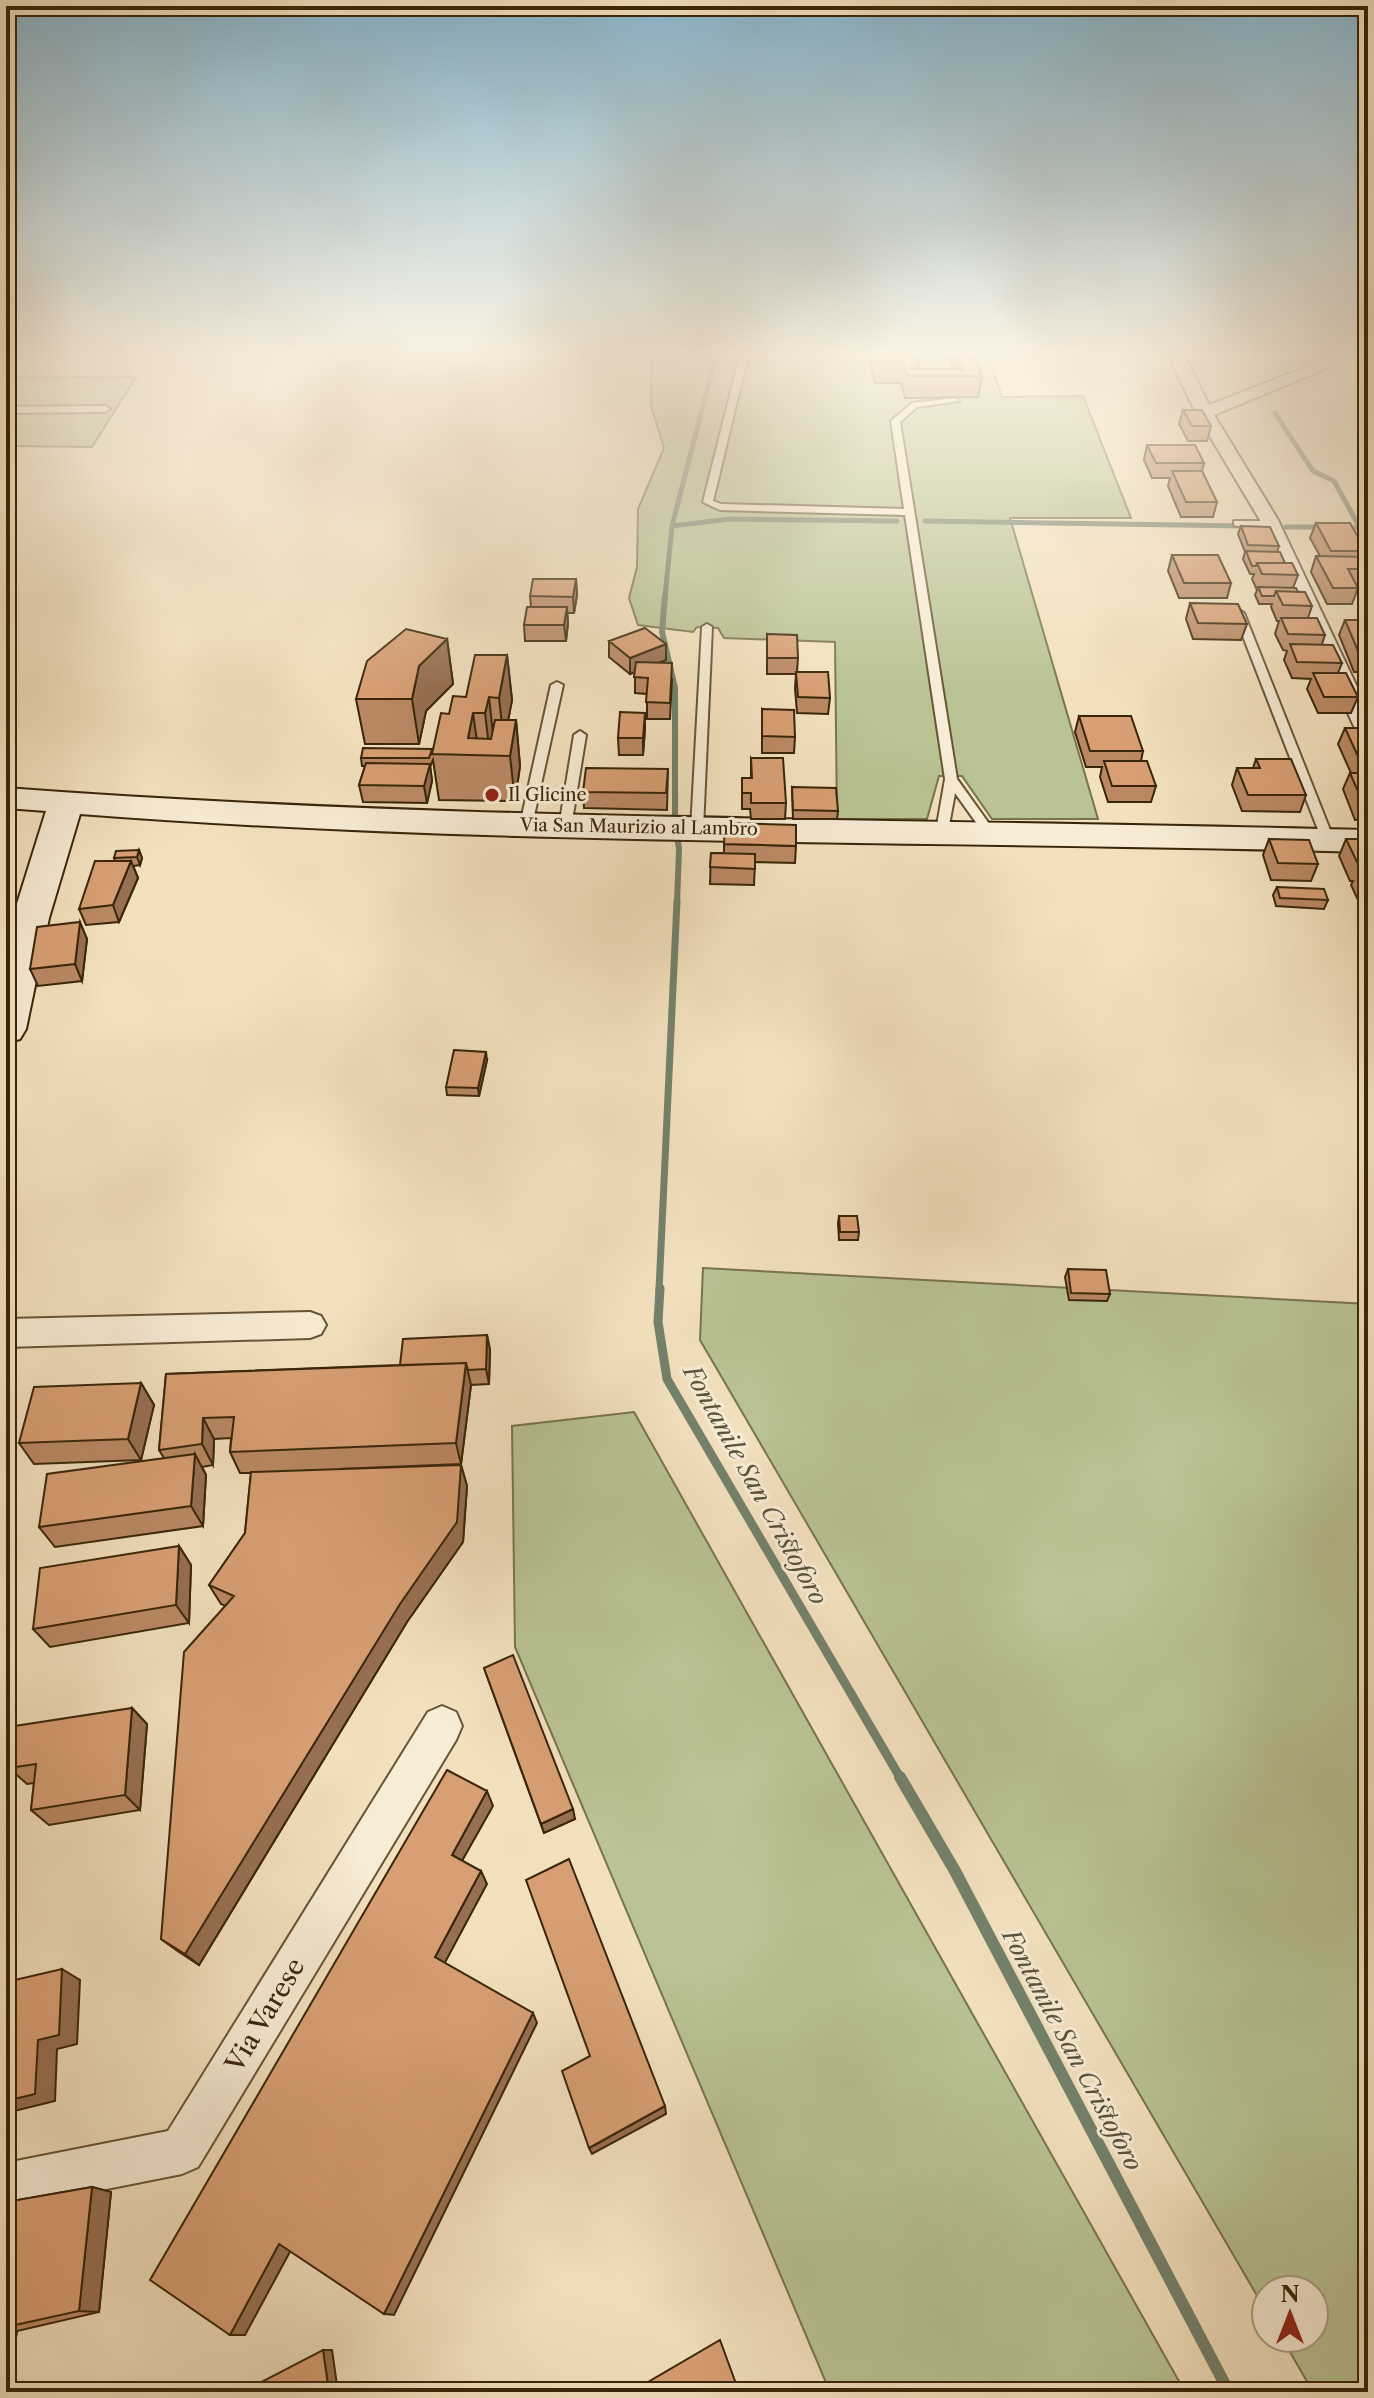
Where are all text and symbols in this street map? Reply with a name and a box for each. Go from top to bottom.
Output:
place label: Il Glicine [508,784,587,806]
marker: Il Glicine [483,786,501,804]
street label: Via San Maurizio al Lambro [519,814,758,840]
water label: Fontanile San Cristoforo [676,1358,833,1610]
water label: Fontanile San Cristoforo [995,1922,1149,2176]
street label: Via Varese [218,1952,311,2079]
north arrow [1250,2274,1330,2354]
text: N [1280,2281,1300,2308]

